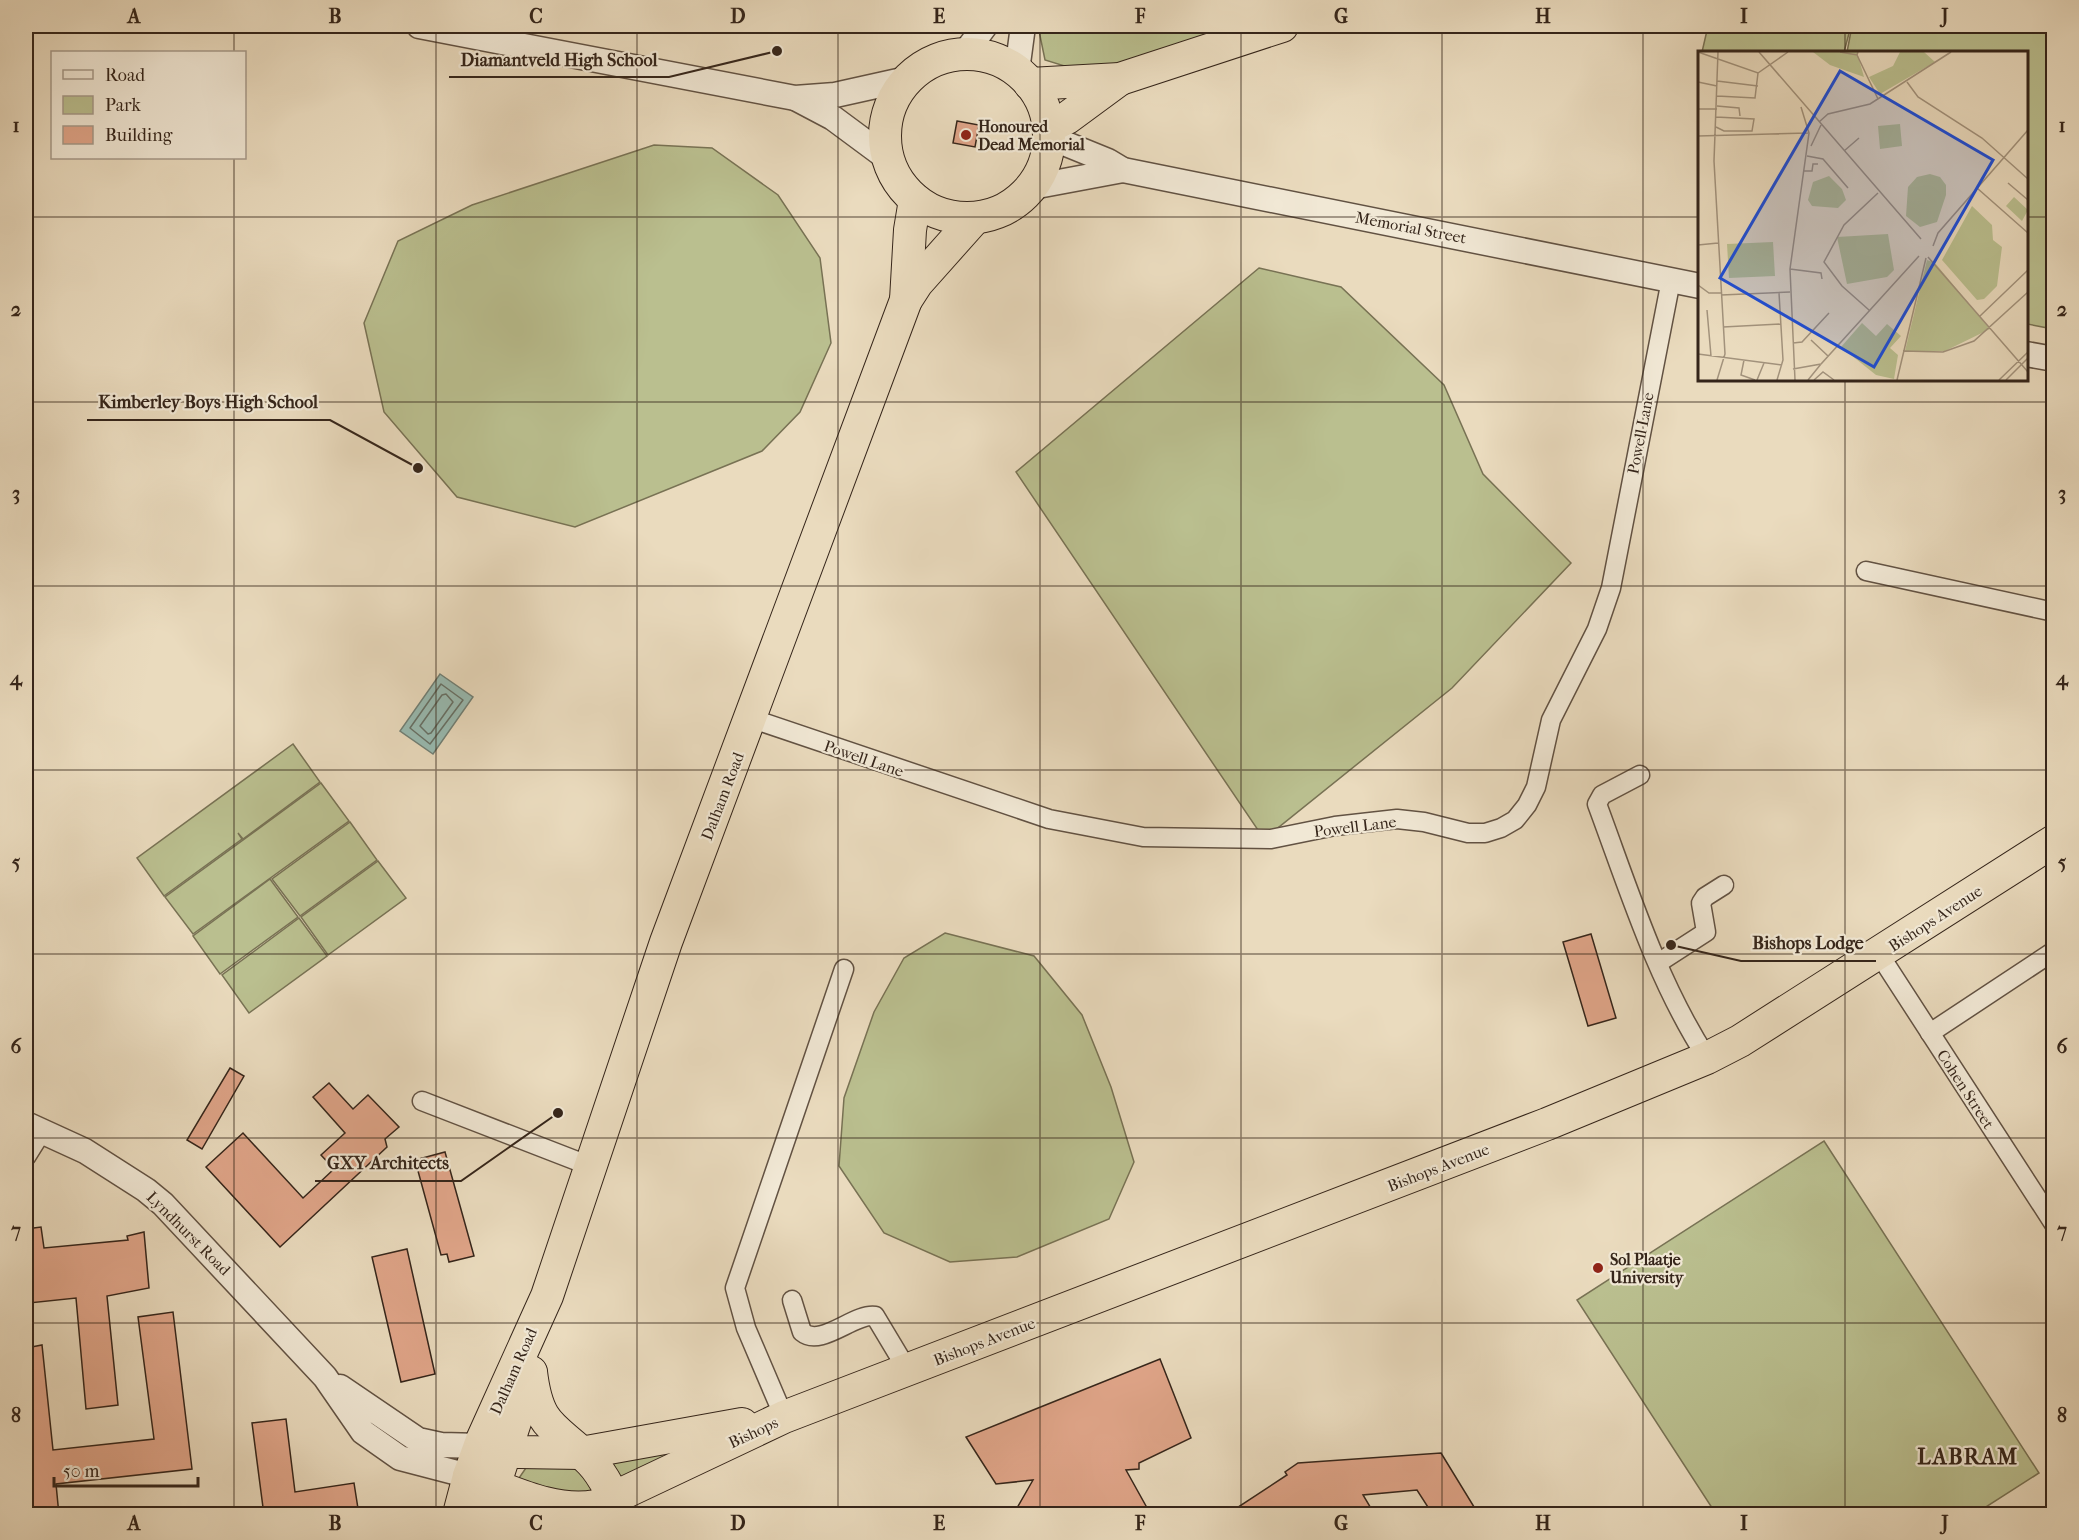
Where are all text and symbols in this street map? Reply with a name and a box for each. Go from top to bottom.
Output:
text: A [126,5,142,28]
text: B [328,5,342,28]
text: C [529,5,543,28]
text: D [730,5,746,28]
text: E [933,5,945,28]
text: F [1134,5,1146,28]
text: G [1334,5,1348,28]
text: H [1535,5,1551,28]
text: I [1740,5,1748,28]
text: J [1939,5,1949,28]
callout: Diamantveld High School [449,41,669,77]
text: Diamantveld High School [461,50,658,71]
legend [51,51,246,159]
inset map [1698,51,2028,381]
text: Road [105,65,145,86]
text: Park [105,95,142,116]
text: 1 [12,114,20,137]
text: 1 [2058,114,2066,137]
place label: Honoured Dead Memorial [978,117,1085,154]
text: Building [105,125,173,146]
marker: Honoured Dead Memorial [959,128,973,142]
street label: Memorial Street [1354,207,1468,248]
text: 2 [11,298,21,321]
text: 2 [2057,298,2067,321]
callout: Kimberley Boys High School [87,384,330,420]
street label: Powell Lane [1623,390,1658,476]
text: Kimberley Boys High School [98,392,319,413]
text: 3 [12,482,20,505]
text: 3 [2058,482,2066,505]
text: 4 [9,667,23,691]
text: 4 [2055,667,2069,691]
street label: Powell Lane [821,736,906,781]
street label: Dalham Road [697,749,748,843]
street label: Powell Lane [1313,812,1398,841]
text: 5 [12,851,21,874]
text: 5 [2058,851,2067,874]
street label: Bishops Avenue [1885,881,1986,956]
callout: Bishops Lodge [1741,925,1876,961]
text: Bishops Lodge [1752,933,1864,954]
text: 6 [11,1035,23,1058]
text: 6 [2057,1035,2069,1058]
street label: Cohen Street [1933,1046,1998,1133]
street label: Bishops Avenue [1385,1139,1492,1196]
callout: GXY Architects [315,1145,461,1181]
text: GXY Architects [327,1153,449,1174]
street label: Lyndhurst Road [143,1187,235,1280]
text: 7 [10,1219,21,1242]
text: 7 [2056,1219,2067,1242]
place label: Sol Plaatje University [1609,1250,1685,1288]
marker: Sol Plaatje University [1591,1261,1605,1275]
street label: Bishops Avenue [931,1313,1038,1370]
street label: Dalham Road [486,1325,541,1417]
text: 8 [11,1404,21,1427]
text: 8 [2057,1404,2067,1427]
street label: Bishops [725,1413,781,1452]
district label: LABRAM [1917,1444,2019,1470]
scale bar [54,1450,198,1488]
text: 50 m [63,1461,100,1482]
text: A [126,1512,142,1535]
text: B [328,1512,342,1535]
text: C [529,1512,543,1535]
text: D [730,1512,746,1535]
text: E [933,1512,945,1535]
text: F [1134,1512,1146,1535]
text: G [1334,1512,1348,1535]
text: H [1535,1512,1551,1535]
text: I [1740,1512,1748,1535]
text: J [1939,1512,1949,1535]

